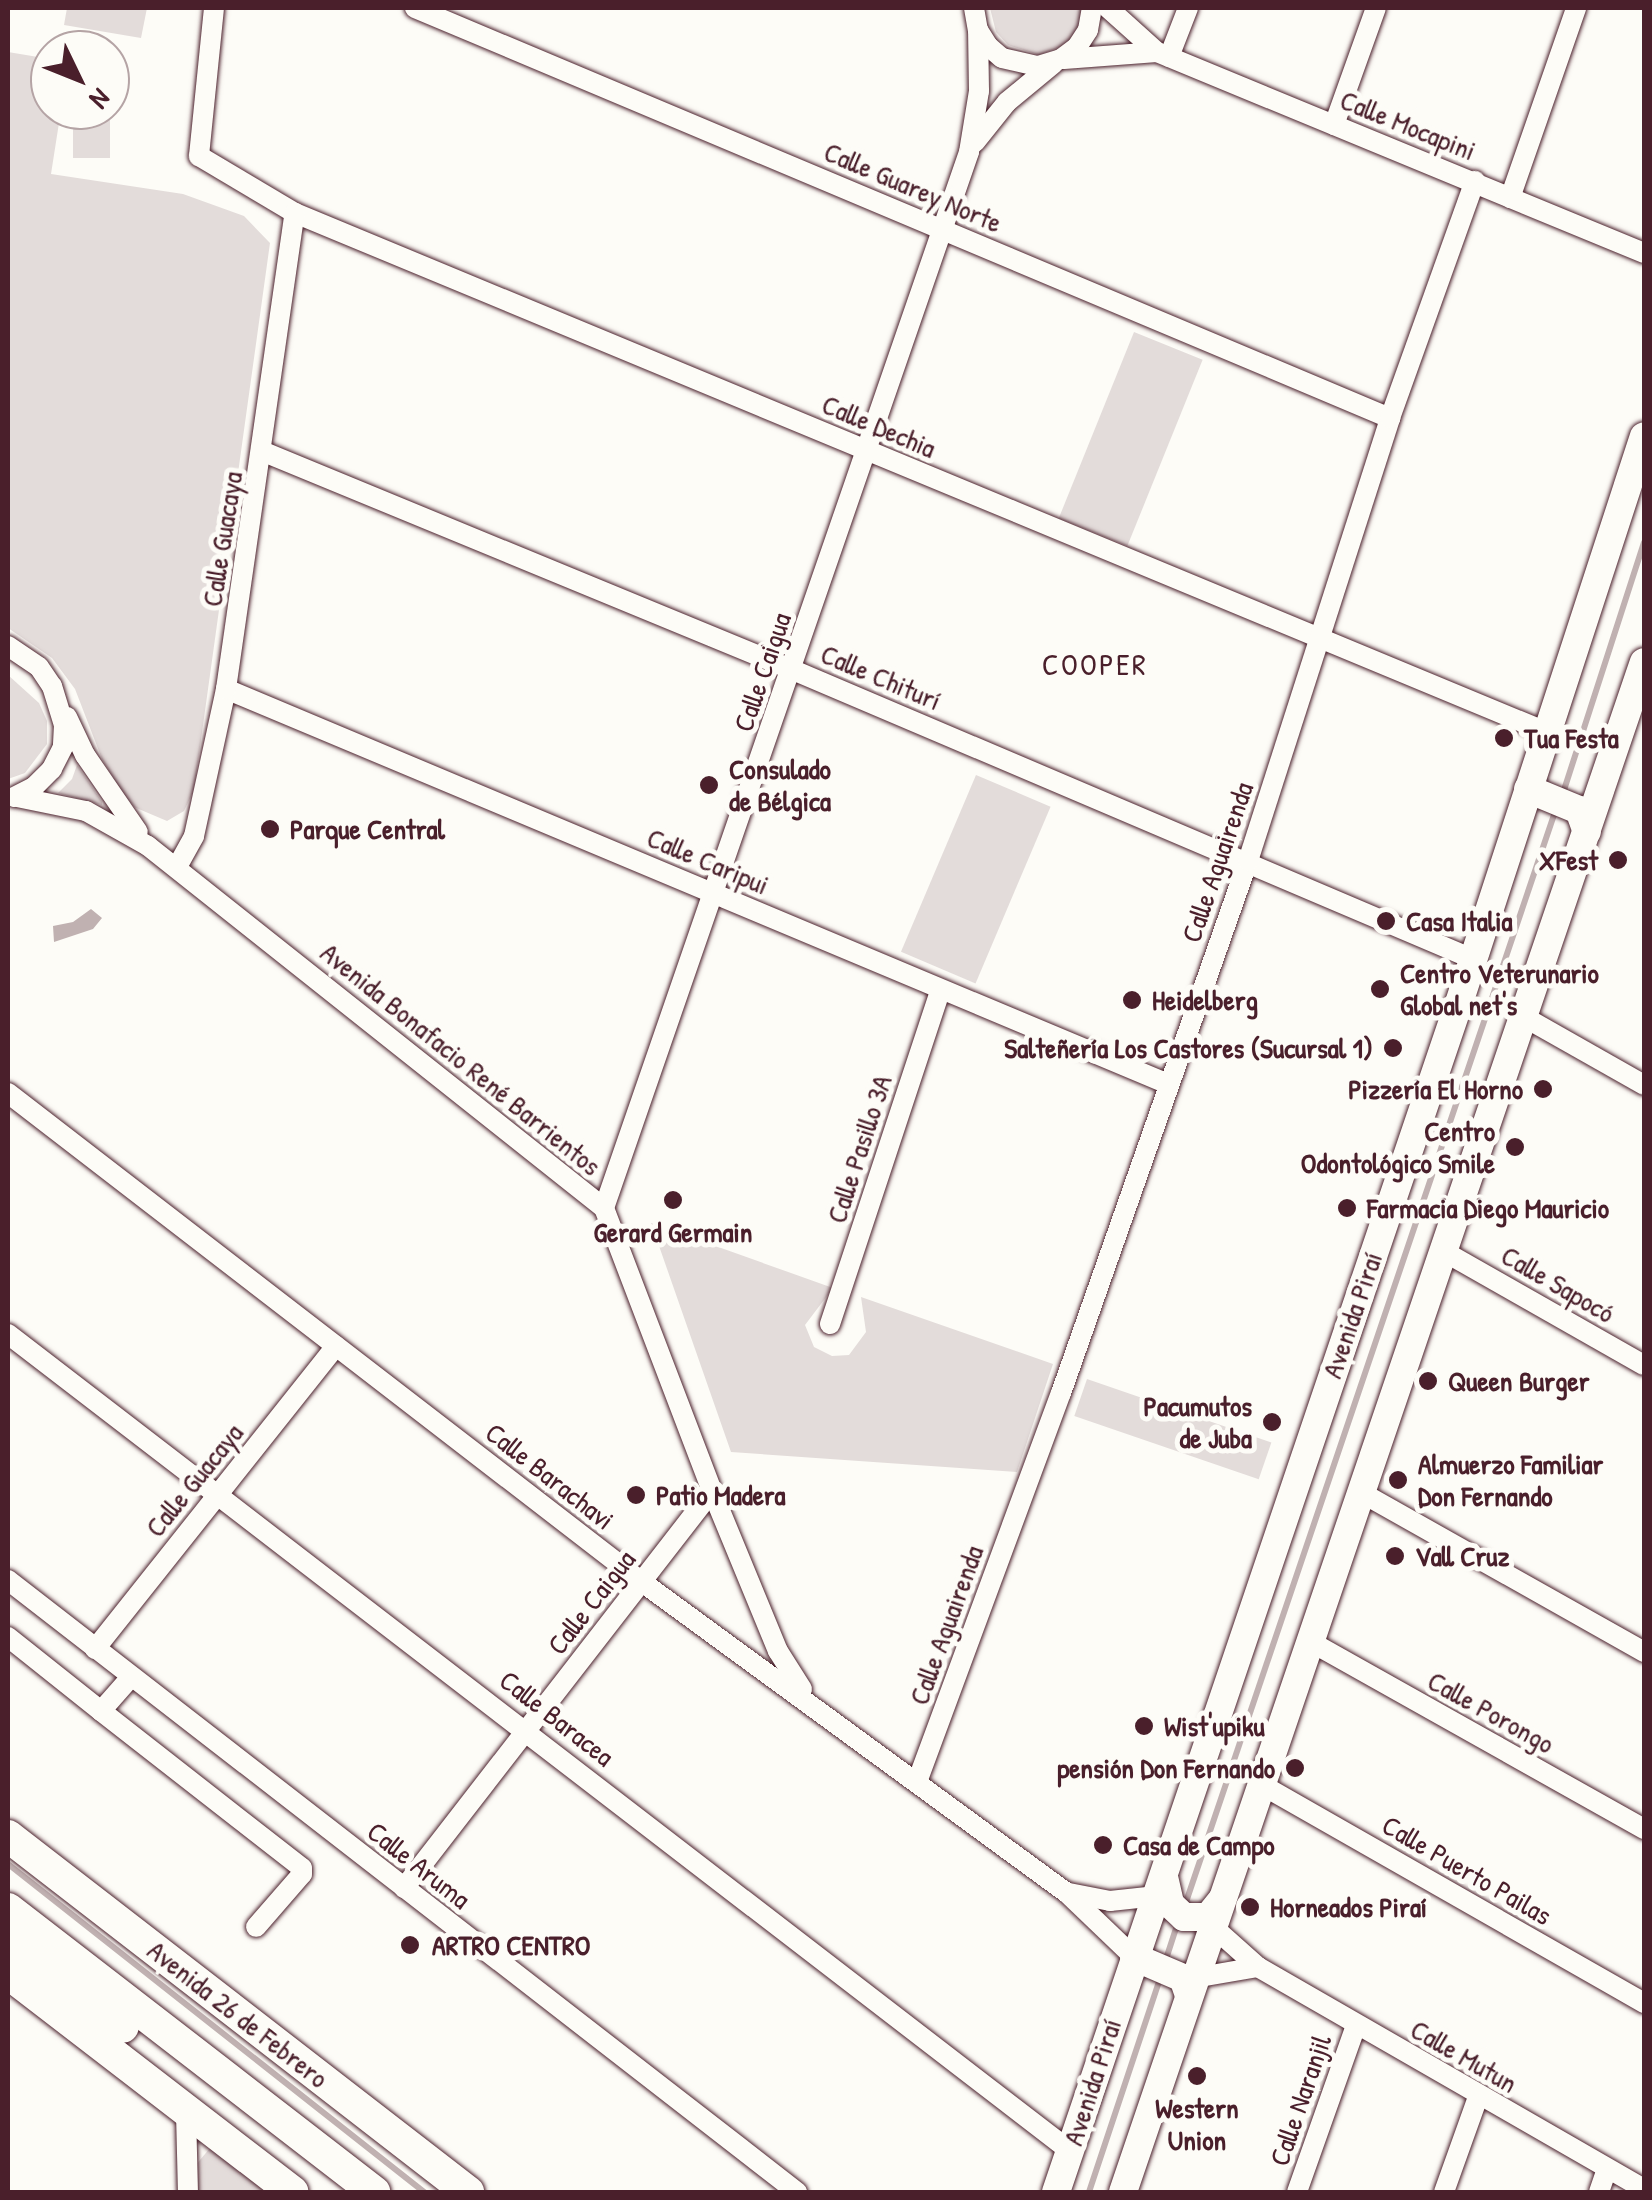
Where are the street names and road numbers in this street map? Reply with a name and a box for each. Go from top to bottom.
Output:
street label: Calle Mocapini [1335,83,1481,167]
street label: Calle Guarey Norte [819,135,1007,239]
street label: Calle Dechia [817,387,941,465]
street label: Calle Guacaya [195,469,249,609]
street label: Calle Caigua [726,608,798,736]
street label: Calle Chiturí [816,637,946,717]
street label: Calle Aguairenda [1174,778,1260,946]
street label: Calle Caripui [642,820,774,902]
street label: Avenida Bonafacio René Barrientos [314,936,608,1182]
street label: Calle Pasillo 3A [819,1071,899,1227]
street label: Calle Sapocó [1495,1238,1621,1330]
street label: Avenida Piraí [1315,1248,1389,1382]
street label: Calle Barachavi [479,1415,621,1537]
street label: Calle Guacaya [138,1416,250,1544]
street label: Calle Aguairenda [902,1541,990,1709]
street label: Calle Caigua [540,1543,642,1661]
street label: Calle Baracea [493,1663,621,1773]
street label: Calle Porongo [1422,1664,1560,1760]
street label: Calle Puerto Pailas [1376,1808,1558,1932]
street label: Calle Aruma [361,1814,477,1916]
street label: Avenida 26 de Febrero [141,1933,335,2095]
street label: Calle Mutun [1405,2012,1523,2100]
street label: Avenida Piraí [1056,2014,1128,2150]
street label: Calle Naranjil [1262,2030,1338,2170]

